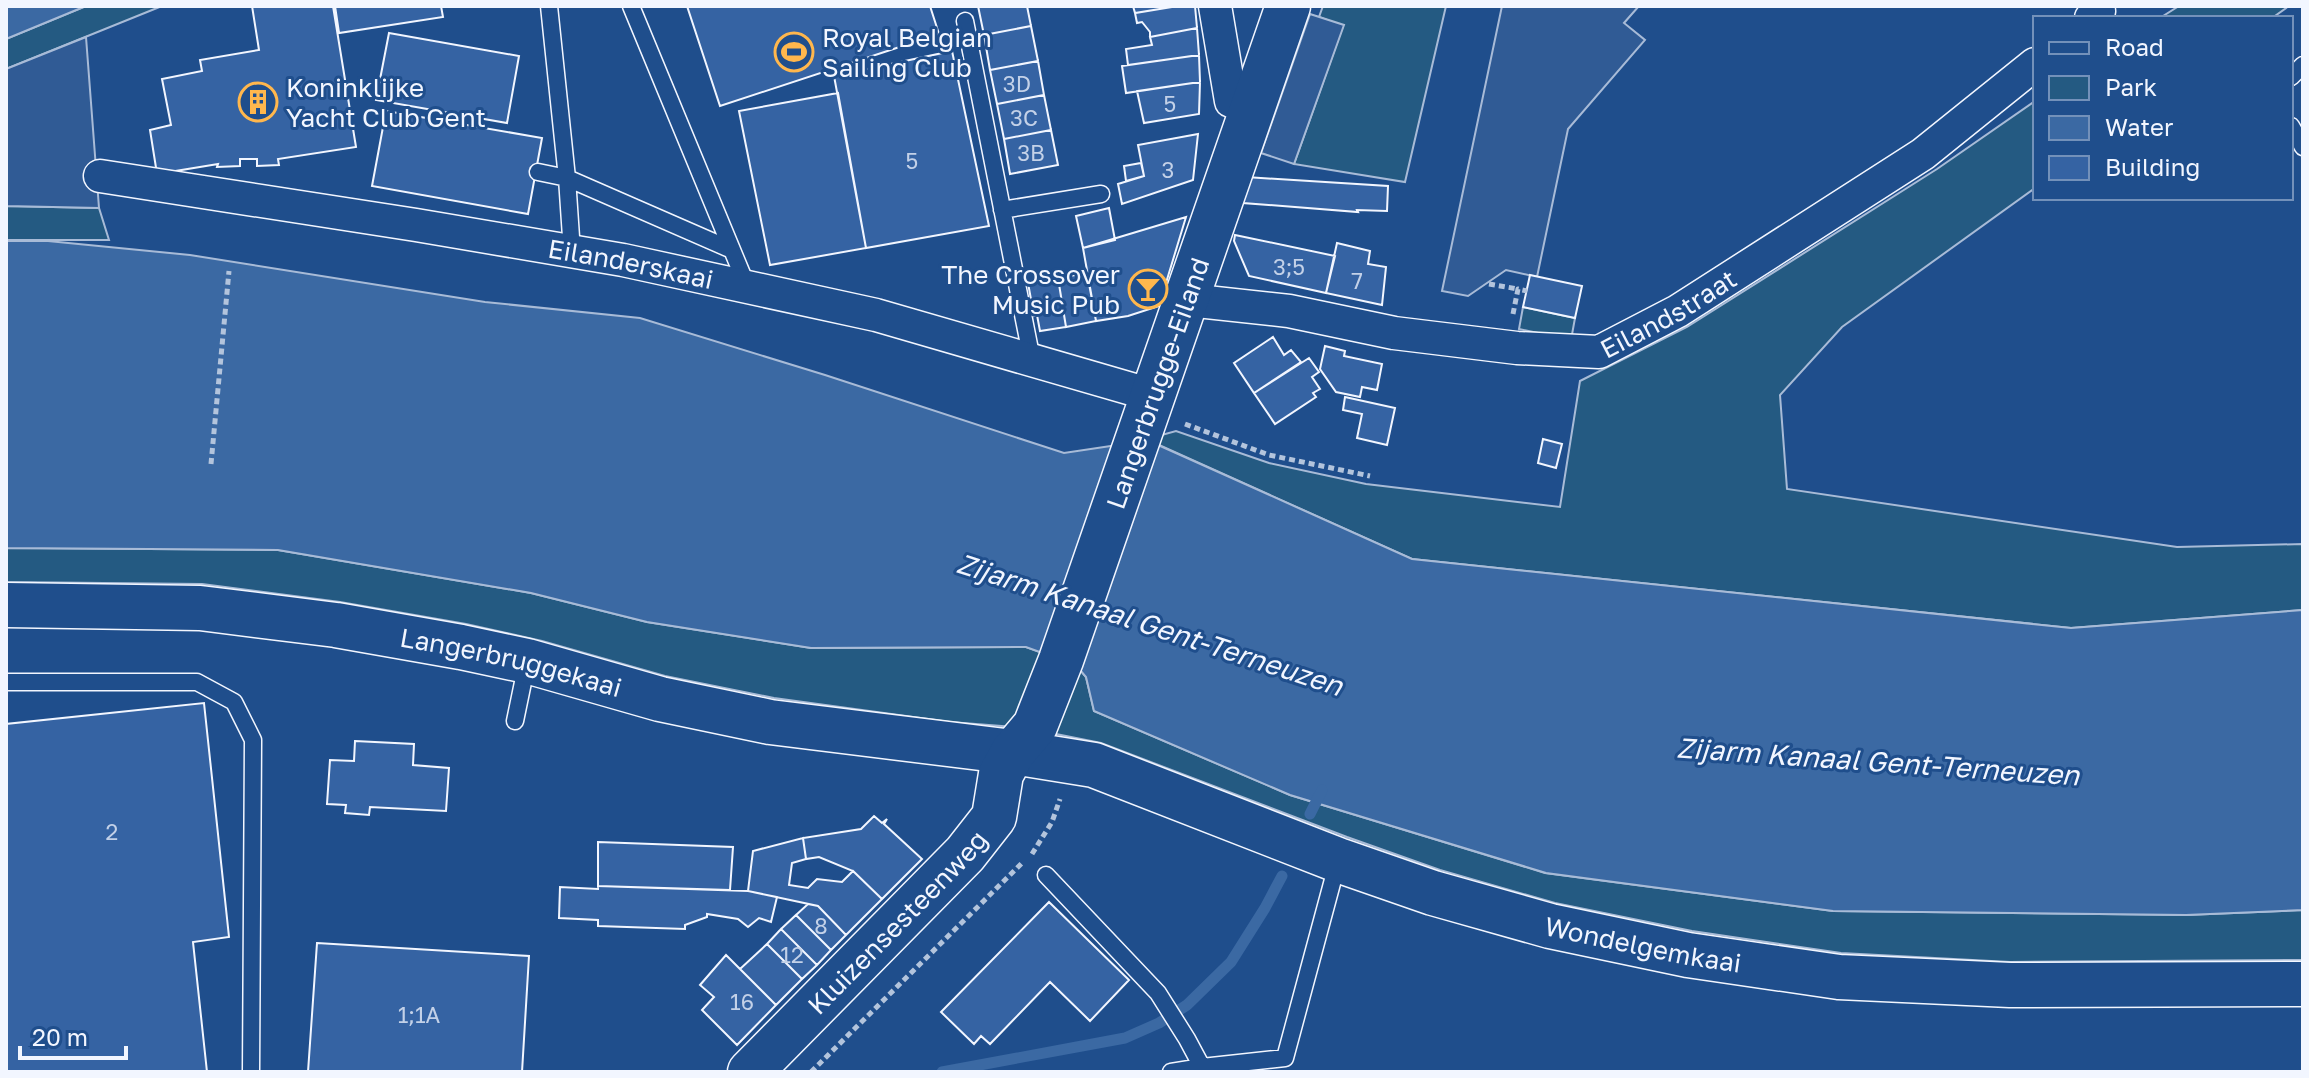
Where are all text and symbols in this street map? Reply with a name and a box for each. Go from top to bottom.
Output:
legend [2033,16,2293,200]
place label: Royal Belgian Sailing Club [822,22,992,83]
sports icon: Royal Belgian Sailing Club [773,31,815,73]
text: Road [2105,32,2164,61]
house number: 3D [1003,70,1031,97]
place label: Koninklijke Yacht Club Gent [286,72,486,133]
text: Park [2105,72,2157,101]
building icon: Koninklijke Yacht Club Gent [237,81,279,123]
house number: 5 [1164,90,1176,117]
house number: 3C [1010,104,1038,131]
text: Water [2105,112,2173,141]
house number: 3B [1017,139,1045,166]
house number: 5 [906,147,918,174]
text: Building [2105,152,2200,181]
house number: 3 [1162,156,1174,183]
street label: Eilanderskaai [546,232,716,295]
street label: Langerbrugge-Eiland [1099,253,1215,513]
house number: 3;5 [1273,253,1305,280]
place label: The Crossover Music Pub [941,259,1120,320]
street label: Eilandstraat [1595,262,1742,364]
house number: 7 [1351,267,1363,294]
bar icon: The Crossover Music Pub [1127,268,1169,310]
water label: Zijarm Kanaal Gent-Terneuzen [953,546,1349,703]
street label: Langerbruggekaai [398,621,625,703]
water label: Zijarm Kanaal Gent-Terneuzen [1676,730,2082,792]
house number: 2 [106,818,118,845]
street label: Kluizensesteenweg [801,824,993,1020]
street label: Wondelgemkaai [1542,910,1743,978]
house number: 8 [814,912,828,939]
house number: 12 [780,941,804,968]
house number: 16 [730,988,754,1015]
house number: 1;1A [398,1001,441,1028]
scale bar [20,1010,126,1060]
text: 20 m [32,1022,88,1051]

